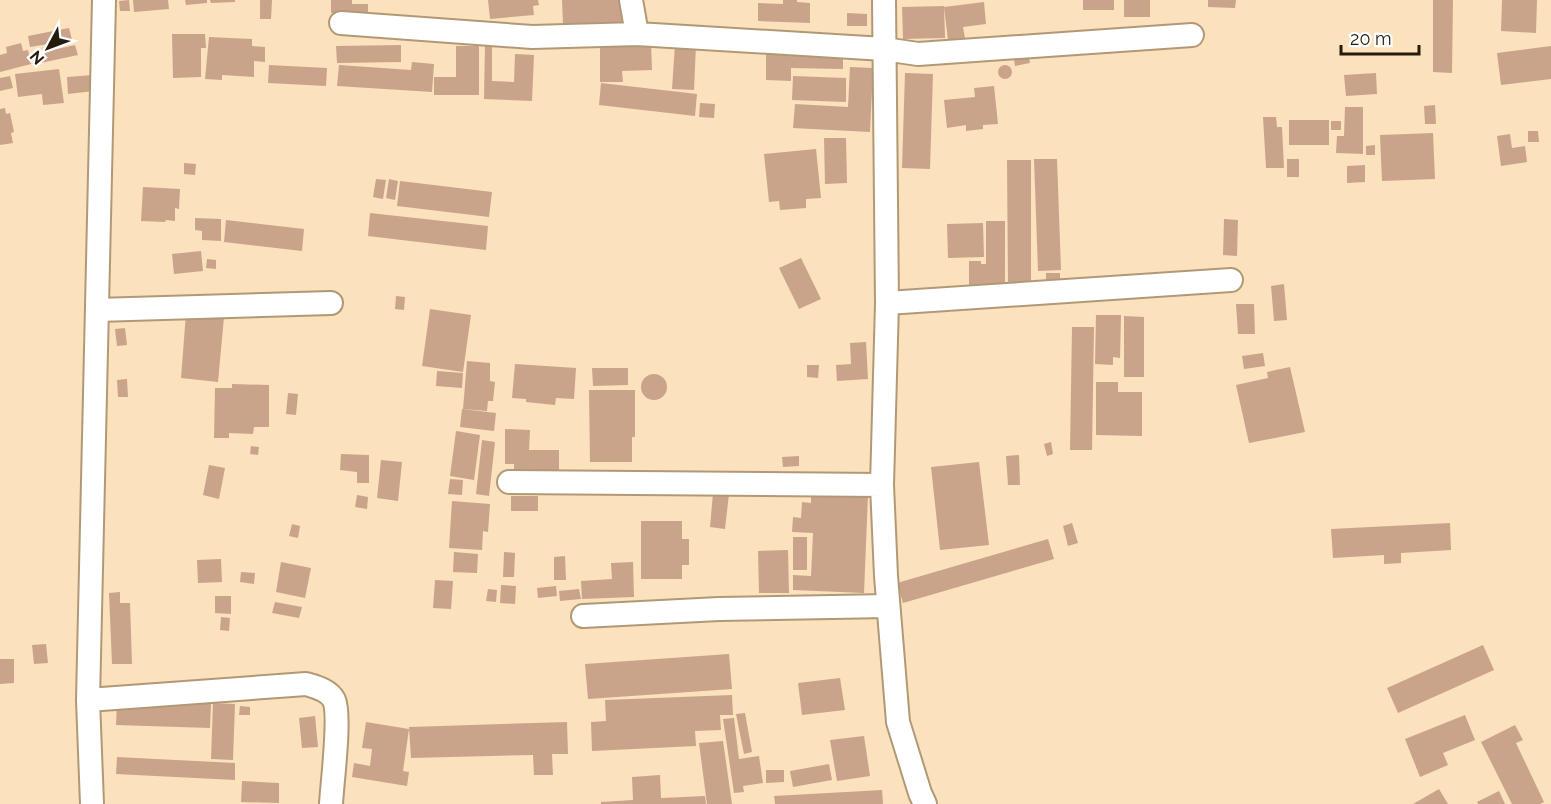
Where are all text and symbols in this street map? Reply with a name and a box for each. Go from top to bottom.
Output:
north arrow [18,18,78,78]
scale bar [1341,18,1419,56]
text: 20 m [1350,28,1392,49]
text: N [26,47,48,68]

